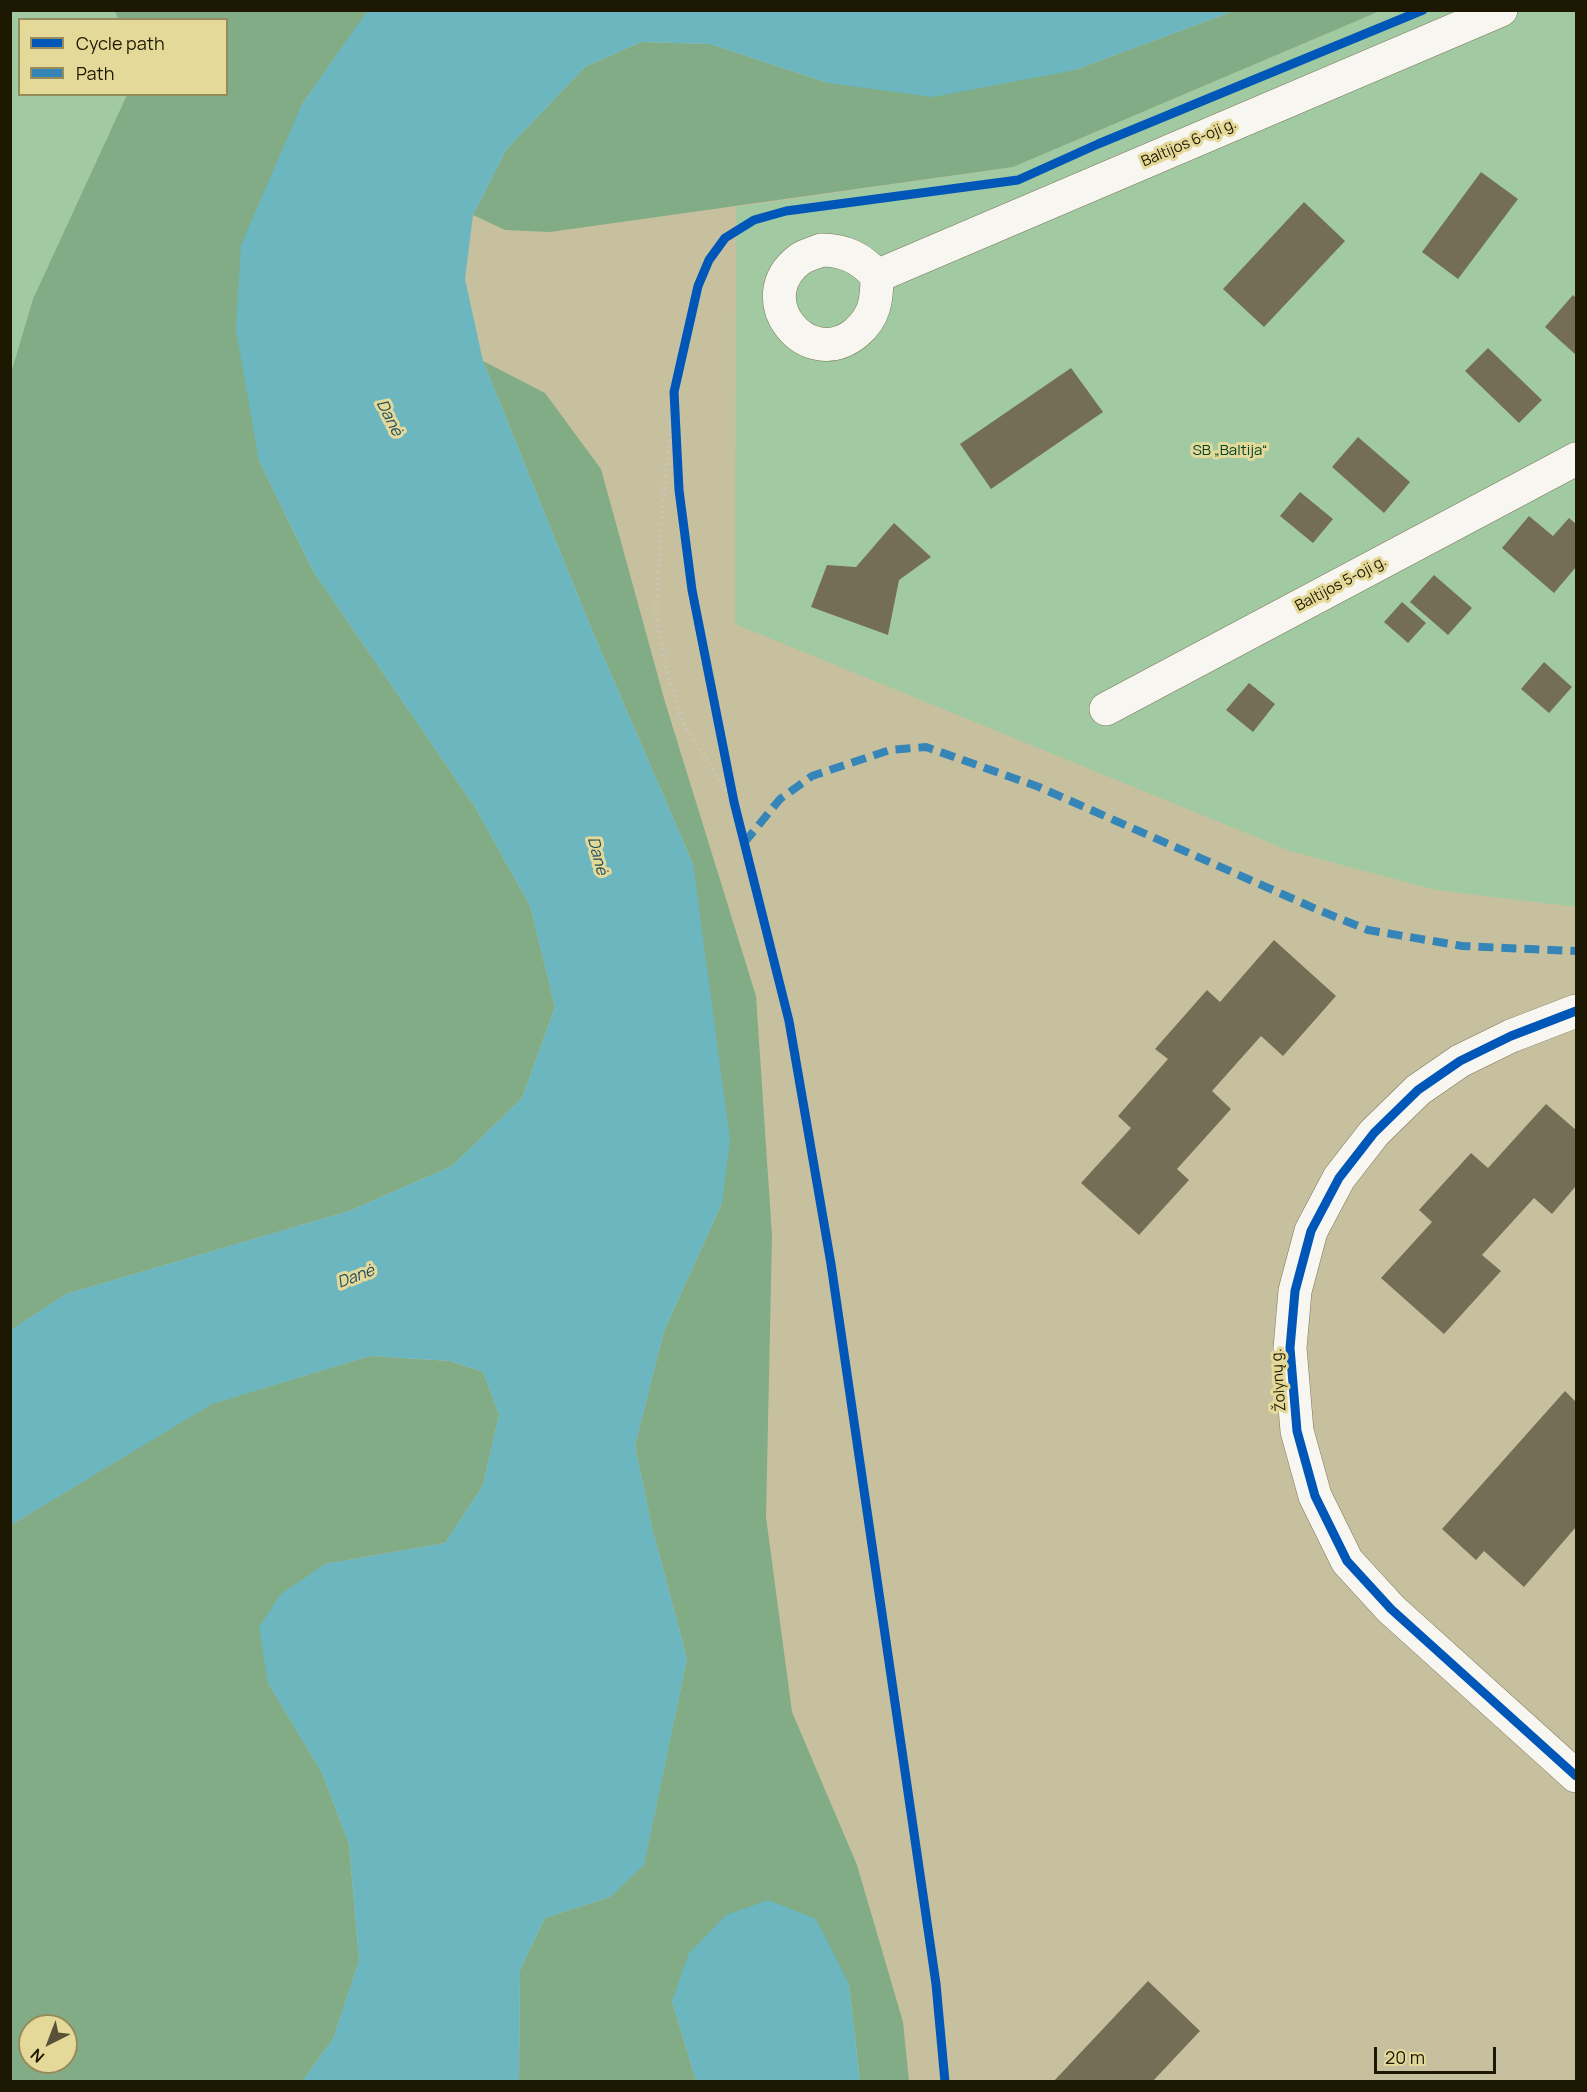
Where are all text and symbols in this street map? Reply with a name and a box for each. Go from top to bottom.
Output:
legend [18,18,228,96]
text: Cycle path [76,31,165,55]
text: Path [76,61,114,85]
street label: Baltijos 6-oji g. [1139,115,1239,171]
water label: Danė [372,396,406,440]
park label: SB „Baltija“ [1193,442,1267,460]
street label: Baltijos 5-oji g. [1292,552,1390,616]
water label: Danė [583,835,611,877]
water label: Danė [335,1261,377,1293]
street label: Žolynų g. [1268,1348,1290,1412]
north arrow [18,2014,78,2074]
scale bar [1377,2035,1498,2073]
text: N [26,2044,49,2068]
text: 20 m [1385,2045,1425,2069]

